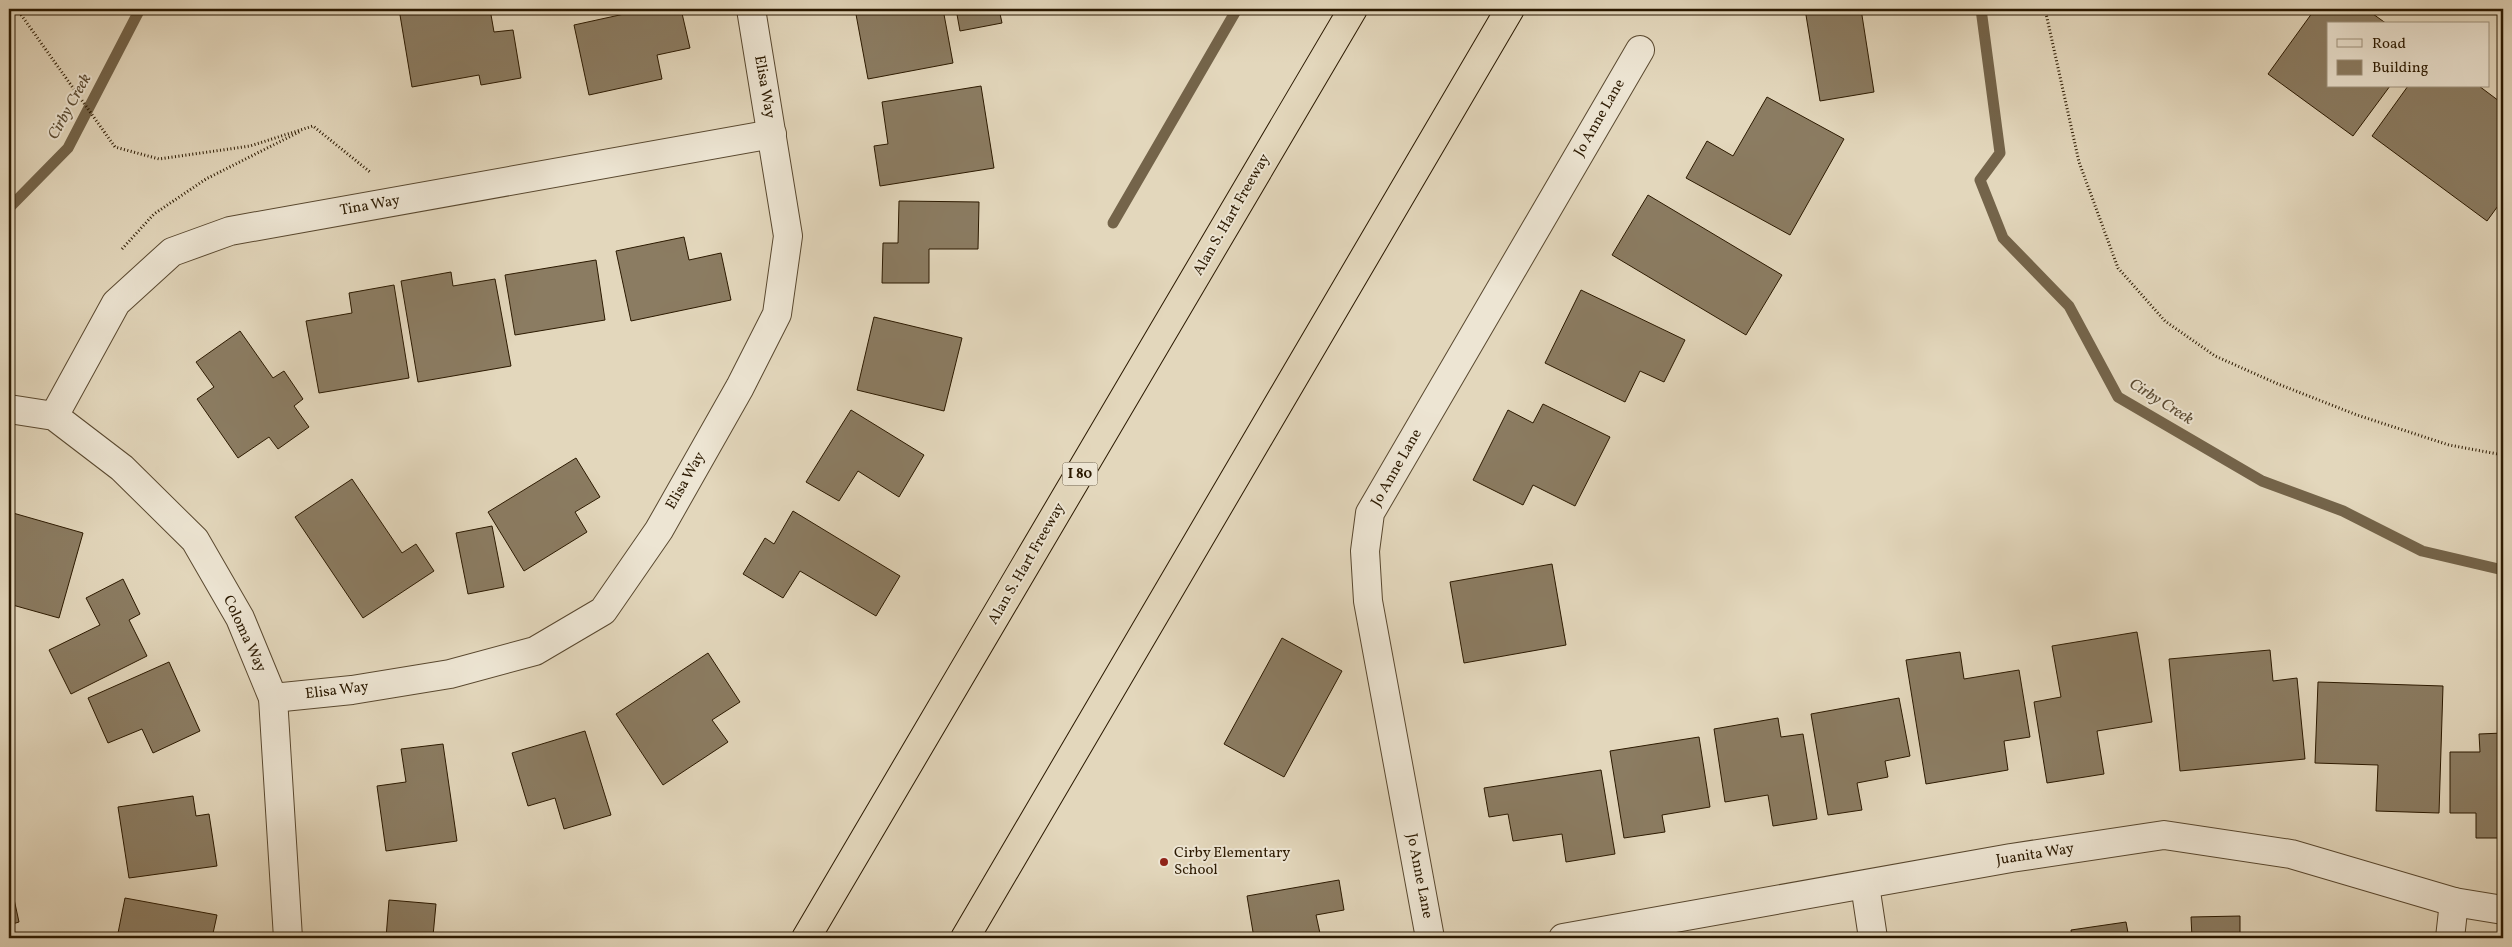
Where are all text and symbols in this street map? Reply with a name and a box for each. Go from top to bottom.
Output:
legend [2327,22,2490,88]
text: Road [2372,34,2406,55]
street label: Elisa Way [748,54,780,120]
text: Building [2372,58,2429,79]
water label: Cirby Creek [43,70,97,144]
street label: Jo Anne Lane [1569,75,1631,161]
street label: Alan S. Hart Freeway [1188,150,1276,280]
street label: Tina Way [338,190,402,222]
water label: Cirby Creek [2125,374,2198,431]
street label: Jo Anne Lane [1366,425,1428,511]
street label: Elisa Way [661,448,711,514]
road number: I 80 [1062,462,1098,486]
street label: Alan S. Hart Freeway [983,499,1071,629]
street label: Coloma Way [217,592,271,676]
street label: Elisa Way [304,677,370,705]
street label: Jo Anne Lane [1400,832,1438,920]
street label: Juanita Way [1994,838,2076,872]
place label: Cirby Elementary School [1174,843,1290,881]
marker: Cirby Elementary School [1158,856,1170,868]

